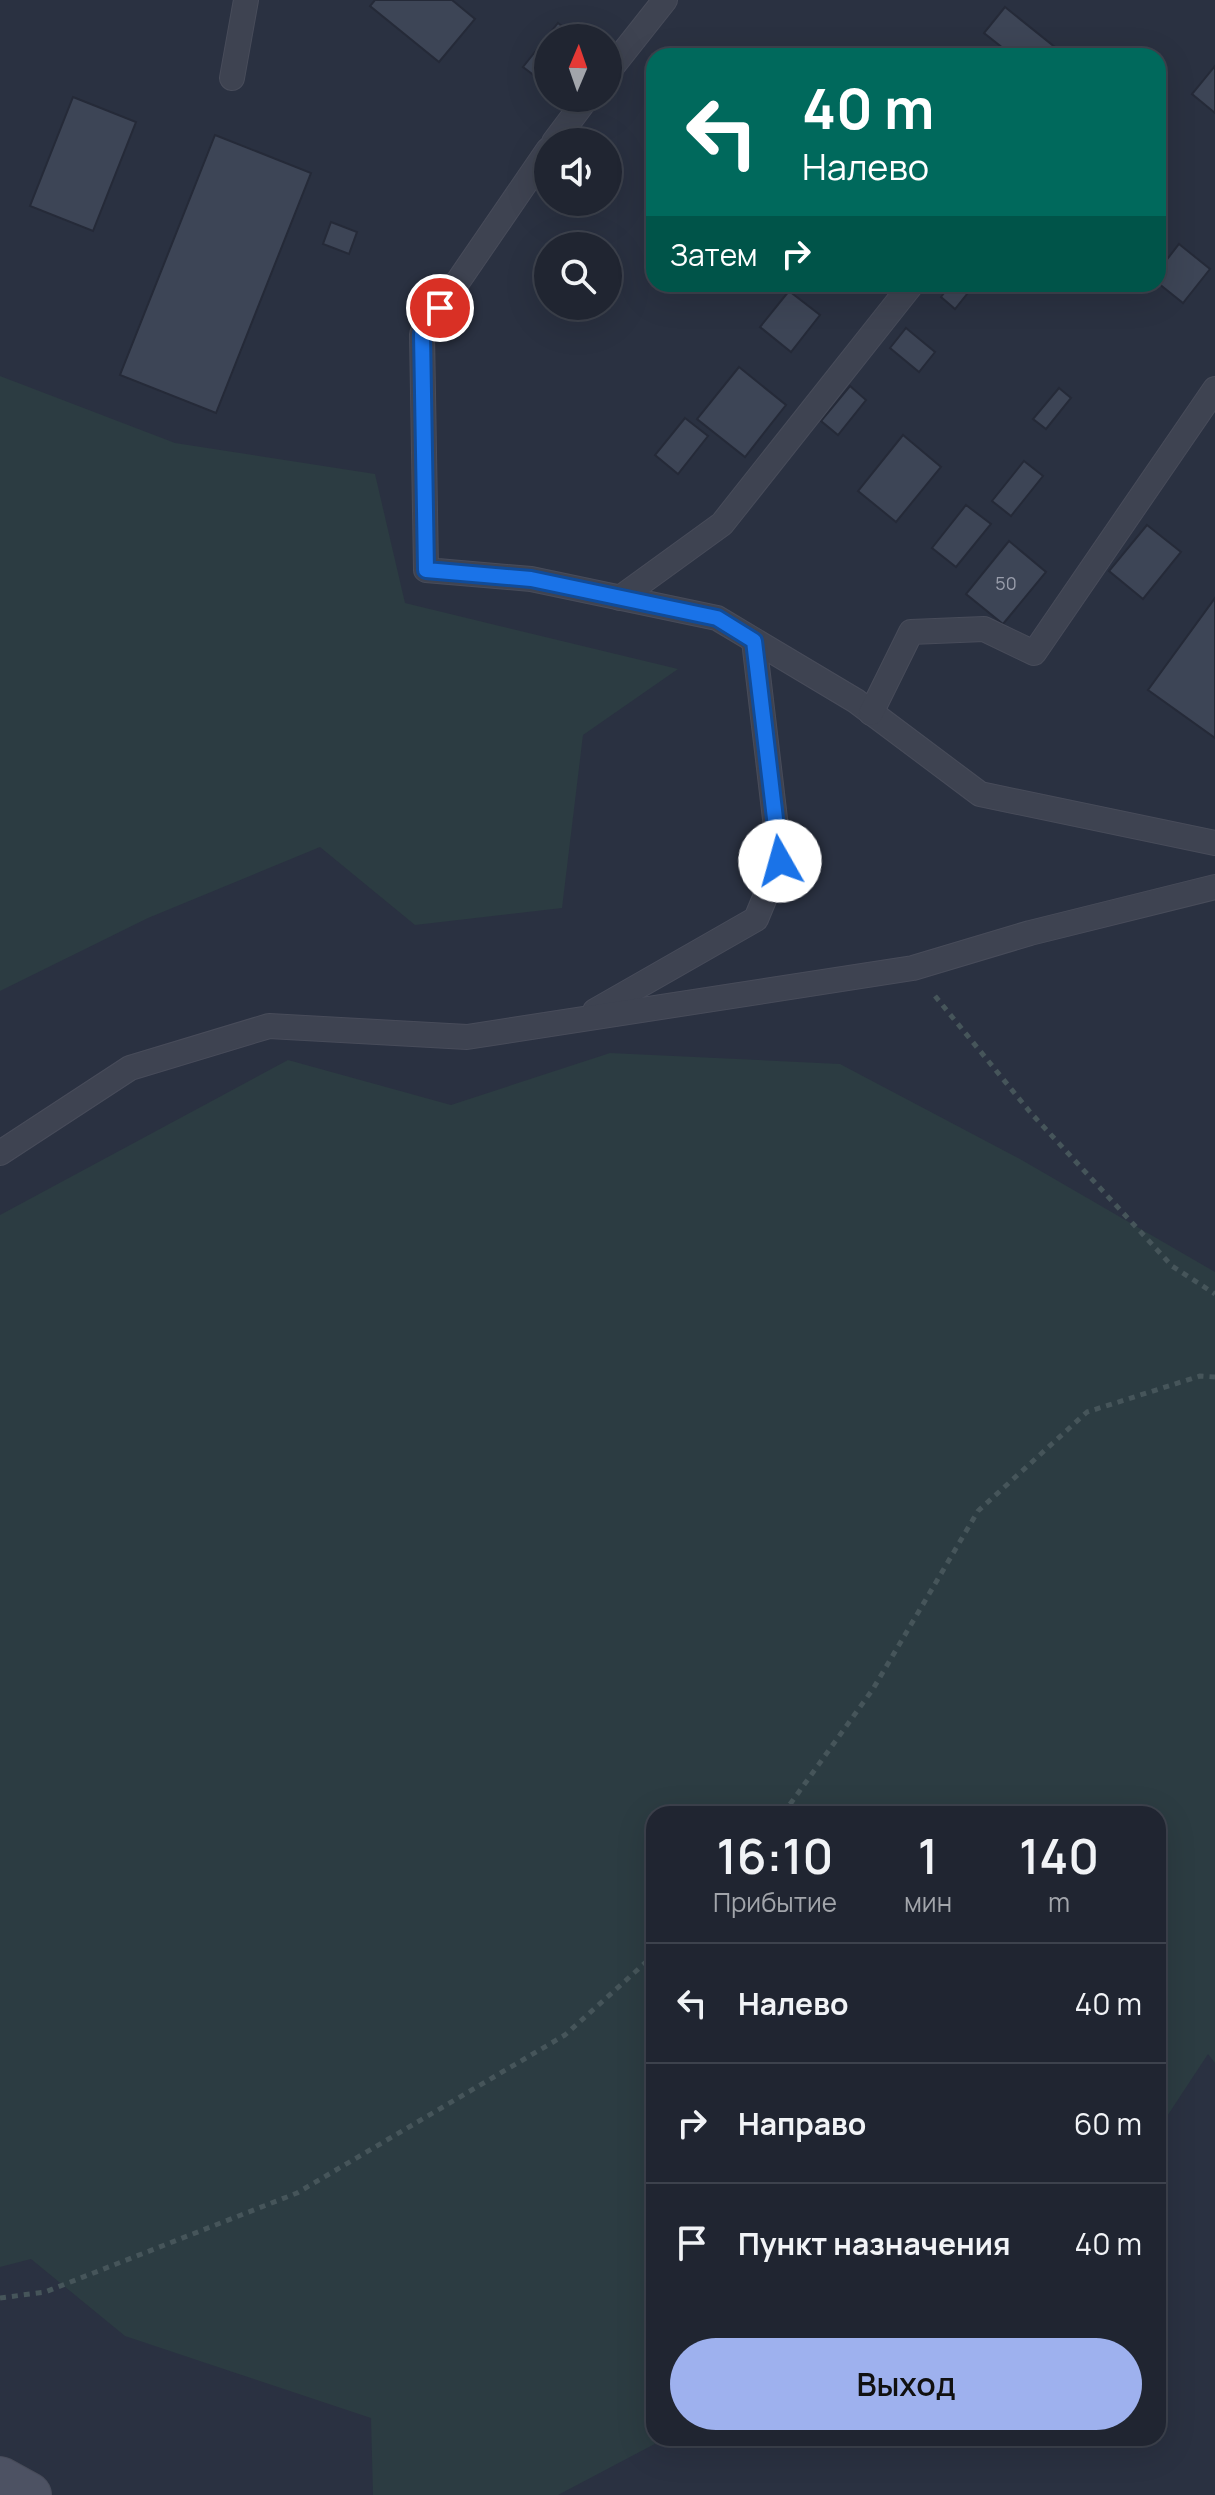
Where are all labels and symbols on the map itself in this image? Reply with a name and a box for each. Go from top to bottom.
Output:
north arrow [534,24,622,112]
pin [406,274,474,342]
house number: 50 [995,571,1017,595]
position arrow [738,819,822,903]

